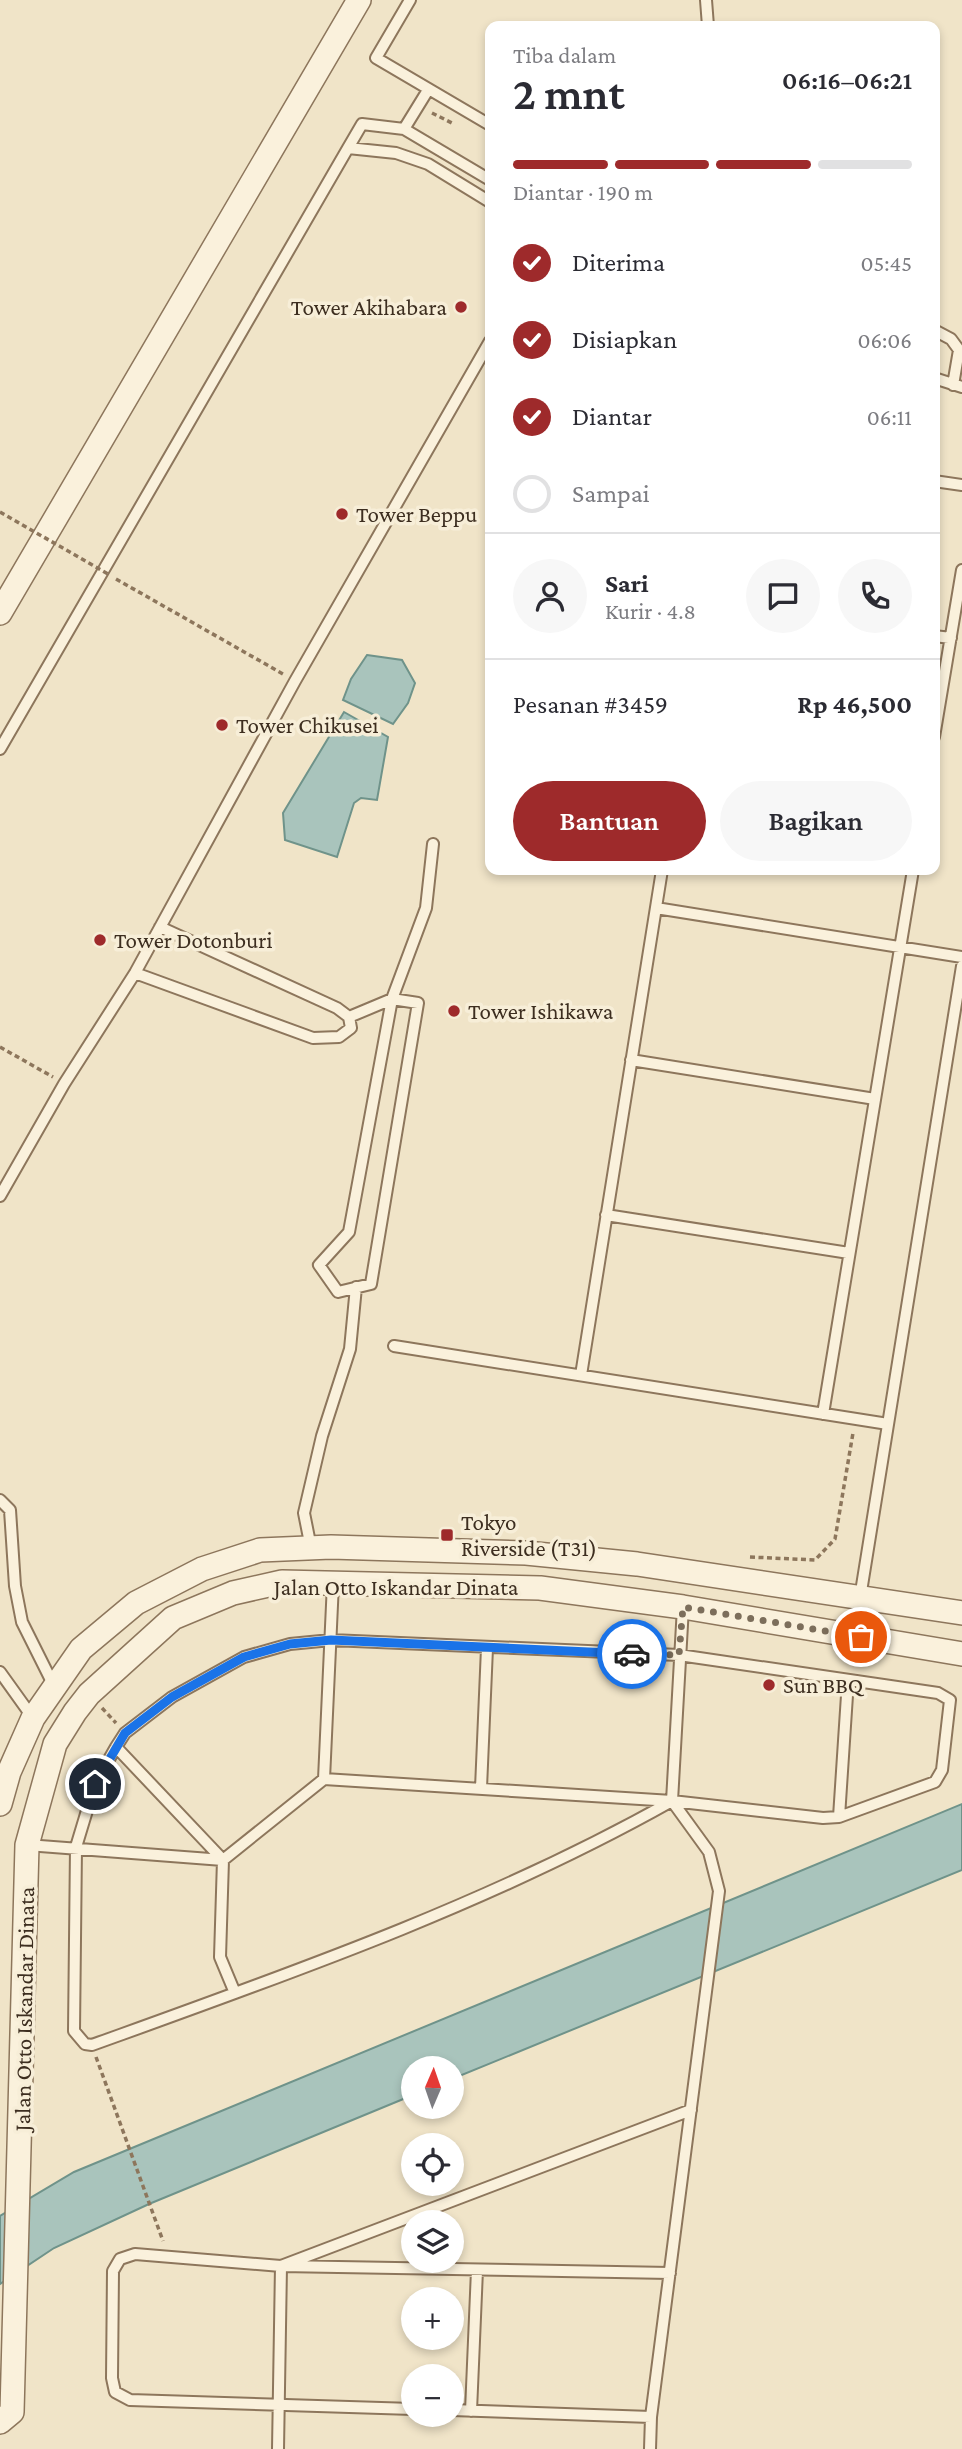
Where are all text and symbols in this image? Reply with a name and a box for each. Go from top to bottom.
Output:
text: Tiba dalam [513,42,616,68]
text: 06:16–06:21 [782,66,912,95]
text: 2 mnt [513,68,625,119]
text: Diantar · 190 m [513,179,653,205]
icon: check [513,244,551,282]
text: Diterima [572,248,665,277]
text: 05:45 [860,250,912,276]
place label: Tower Akihabara [291,294,447,320]
marker: Tower Akihabara [453,299,469,315]
icon: check [513,321,551,359]
text: Disiapkan [572,325,677,354]
text: 06:06 [857,327,912,353]
icon: check [513,398,551,436]
text: Diantar [572,402,652,431]
text: 06:11 [867,404,912,430]
text: Sampai [572,479,650,508]
place label: Tower Beppu [356,501,477,527]
marker: Tower Beppu [334,506,350,522]
button: person [513,559,587,633]
button: chat [746,559,820,633]
button: phone [838,559,912,633]
text: Sari [605,569,649,598]
text: Kurir · 4.8 [605,598,696,624]
text: Pesanan #3459 [513,690,668,719]
text: Rp 46,500 [797,690,912,719]
place label: Tower Chikusei [236,712,378,738]
marker: Tower Chikusei [214,717,230,733]
button: Bantuan [513,781,706,861]
button: Bagikan [720,781,912,861]
place label: Tower Dotonburi [114,927,272,953]
marker: Tower Dotonburi [92,932,108,948]
place label: Tower Ishikawa [468,998,614,1024]
marker: Tower Ishikawa [446,1003,462,1019]
place label: Tokyo Riverside (T31) [461,1509,597,1562]
marker: Tokyo Riverside (T31) [439,1527,455,1543]
street label: Jalan Otto Iskandar Dinata [272,1574,519,1600]
pin [831,1607,891,1667]
icon: bag [842,1618,880,1656]
courier [597,1619,667,1689]
icon: car [613,1635,651,1673]
place label: Sun BBQ [783,1672,865,1698]
marker: Sun BBQ [761,1677,777,1693]
pin [65,1754,125,1814]
icon: home [76,1765,114,1803]
street label: Jalan Otto Iskandar Dinata [9,1886,39,2134]
north arrow [401,2056,464,2119]
map controls [401,2056,464,2427]
button: locate [401,2133,464,2196]
button: layers [401,2210,464,2273]
button: + [401,2287,464,2350]
button: − [401,2364,464,2427]

